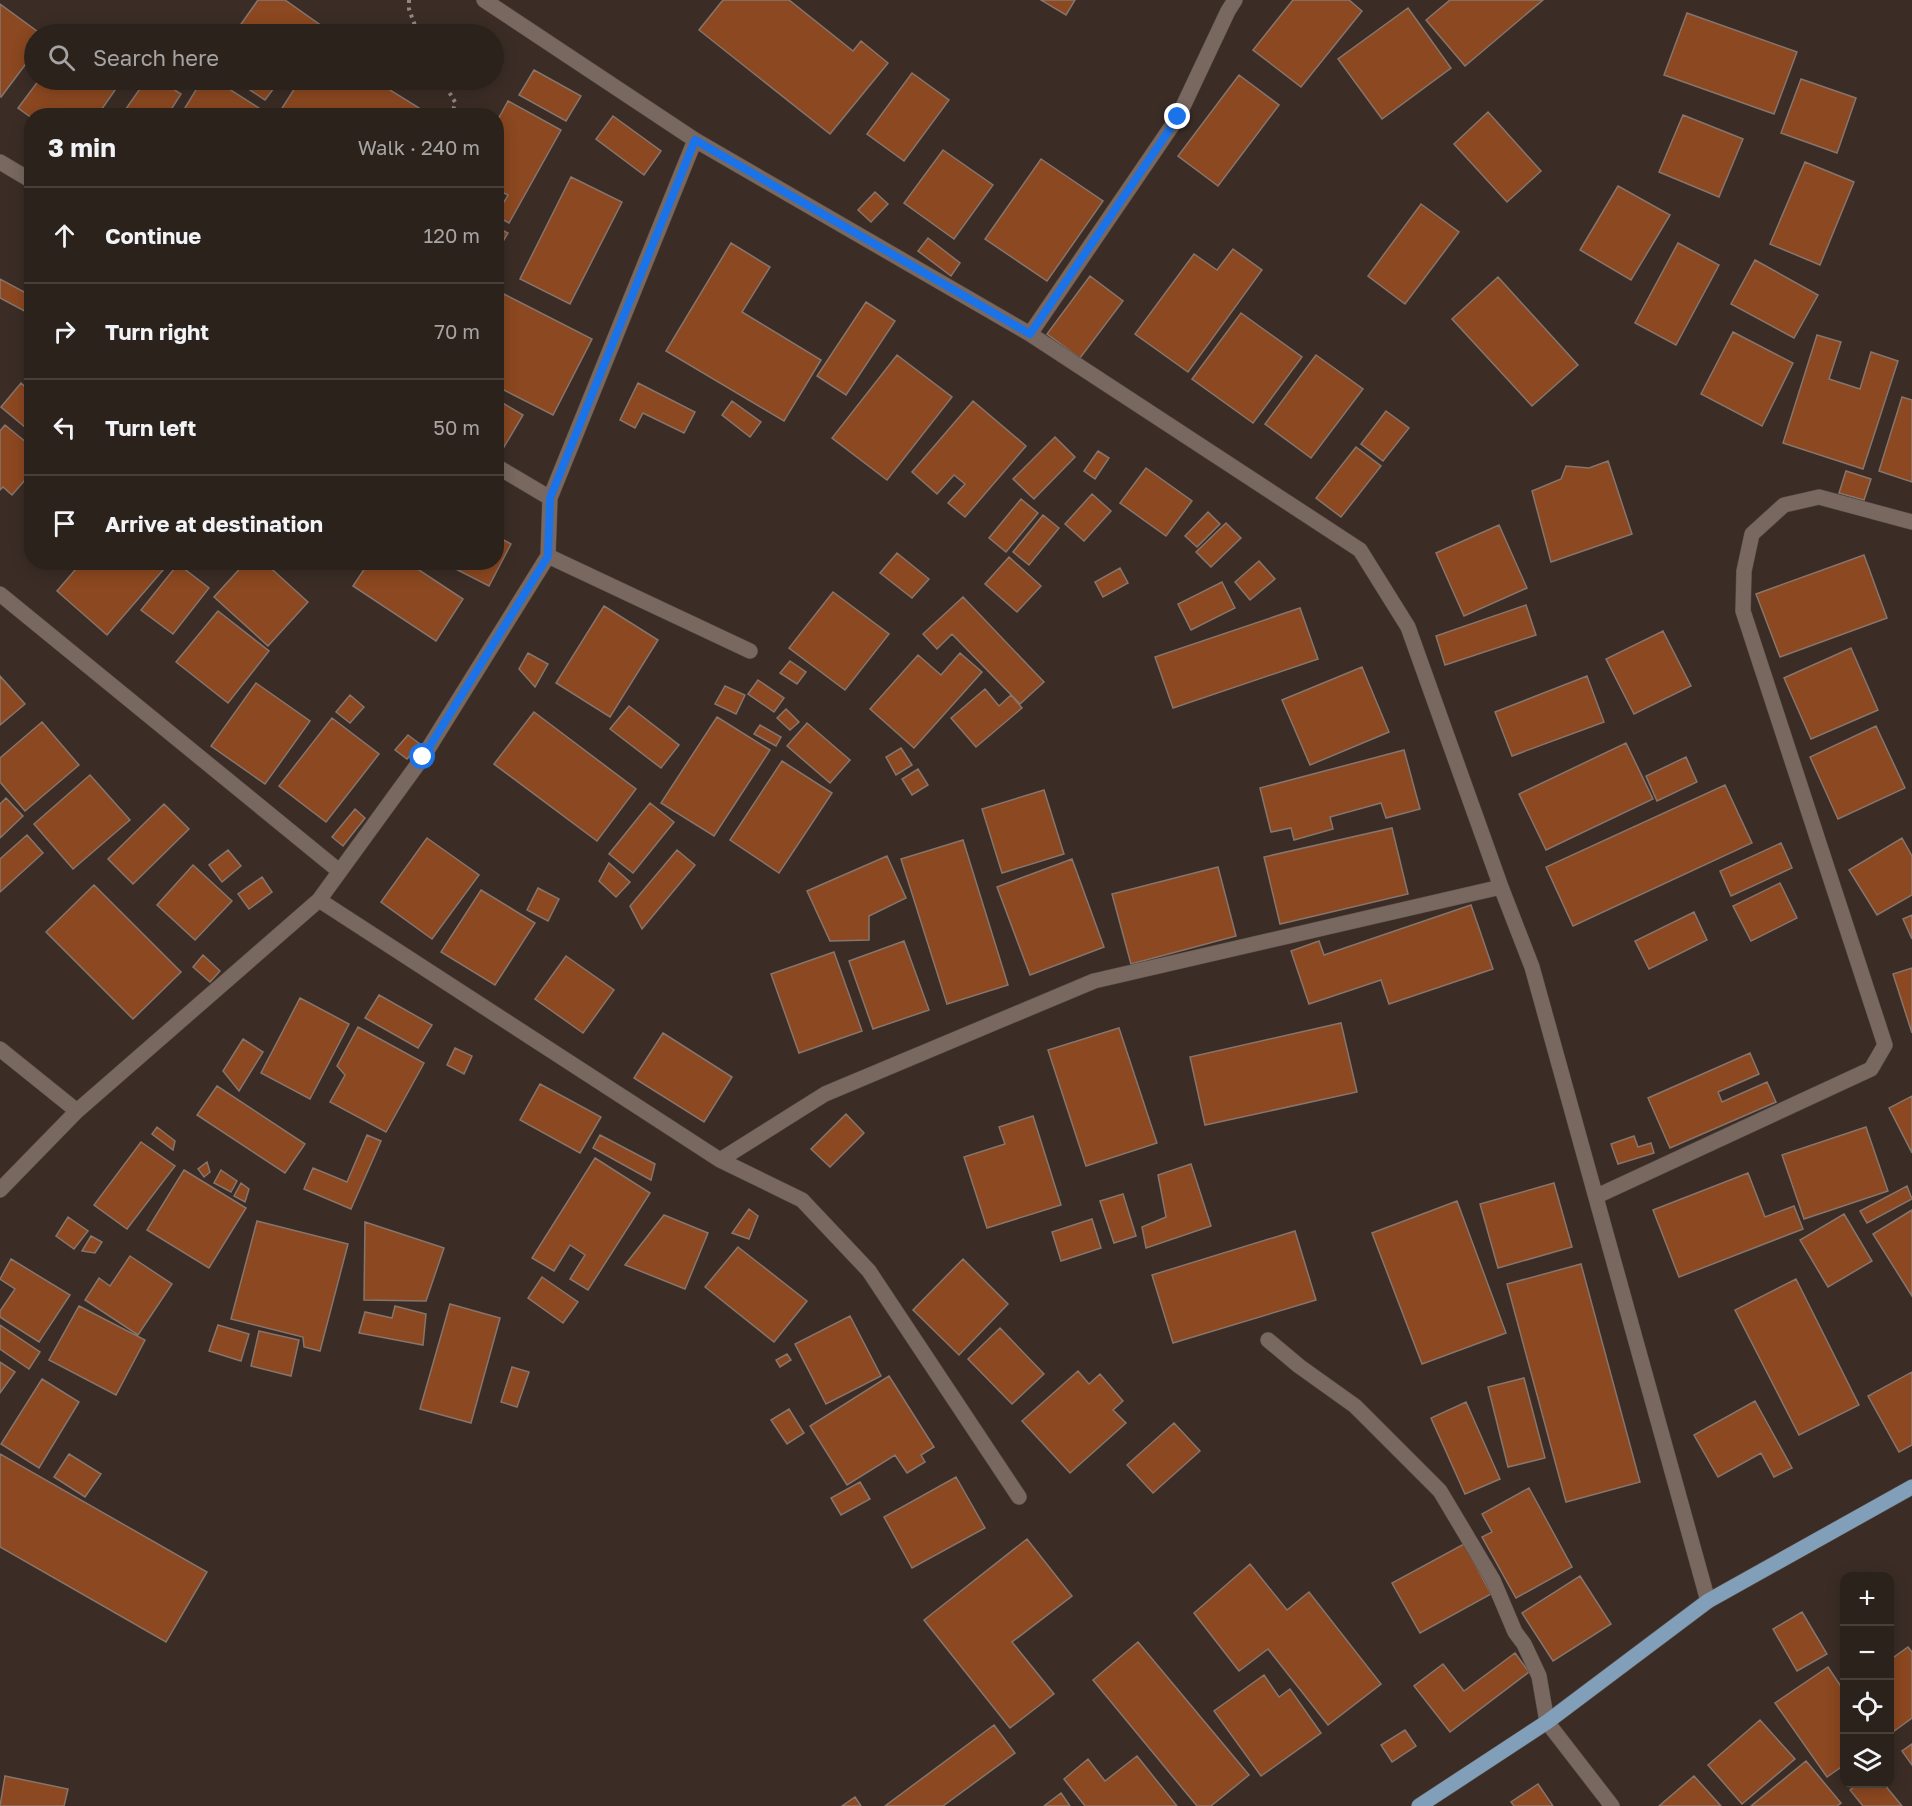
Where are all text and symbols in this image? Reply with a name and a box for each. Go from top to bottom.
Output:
search box [24,24,504,90]
icon: search [45,41,78,74]
text: Search here [93,44,219,71]
route end [1164,103,1190,129]
text: 3 min [48,132,116,163]
text: Walk · 240 m [358,135,480,159]
icon: ahead [48,219,81,252]
text: Continue [105,222,201,249]
text: 120 m [424,223,480,247]
icon: right [48,315,81,348]
text: Turn right [105,318,209,345]
text: 70 m [434,319,480,343]
icon: left [48,411,81,444]
text: Turn left [105,414,196,441]
text: 50 m [433,415,480,439]
icon: arrive [48,507,81,540]
text: Arrive at destination [105,510,323,537]
route start [409,743,435,769]
map controls [1840,1572,1894,1788]
button: + [1840,1572,1894,1626]
button: − [1840,1626,1894,1680]
button: locate [1840,1680,1894,1734]
button: layers [1840,1734,1894,1788]

